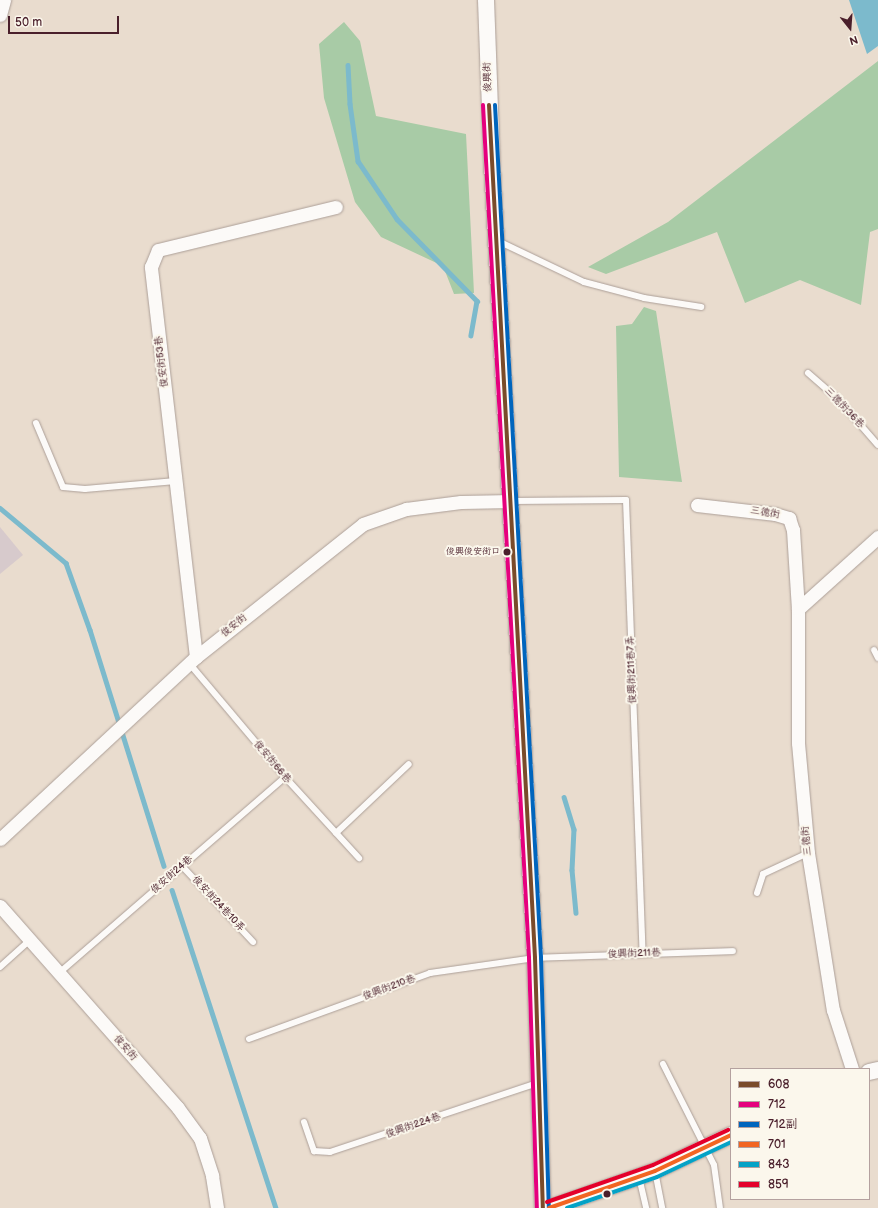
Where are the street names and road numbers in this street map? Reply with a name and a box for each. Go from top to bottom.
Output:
street label: 俊興街 [481,62,495,92]
street label: 俊安街53巷 [153,336,171,388]
street label: 三德街36巷 [822,385,866,431]
street label: 三德街 [749,505,781,521]
street label: 俊安街 [219,612,249,640]
street label: 俊興街211巷7弄 [625,636,639,704]
street label: 俊安街66巷 [251,738,293,786]
street label: 三德街 [799,825,815,857]
street label: 俊安街24巷 [148,853,196,897]
street label: 俊安街24巷10弄 [189,874,247,934]
street label: 俊興街211巷 [607,947,661,961]
street label: 俊興街210巷 [361,973,417,1003]
street label: 俊安街 [111,1033,139,1063]
street label: 俊興街224巷 [384,1111,442,1141]

